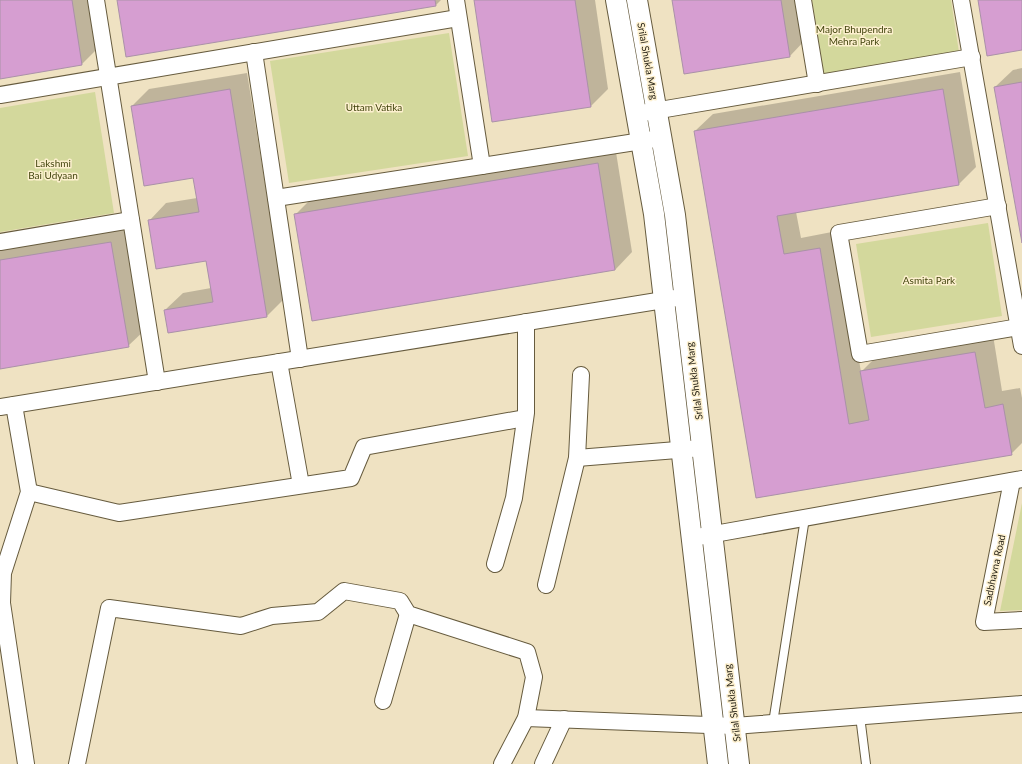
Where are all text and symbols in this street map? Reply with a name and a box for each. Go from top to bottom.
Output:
street label: Srilal Shukla Marg [635,22,661,100]
park label: Major Bhupendra Mehra Park [816,23,892,47]
park label: Uttam Vatika [346,101,402,113]
park label: Lakshmi Bai Udyaan [28,157,78,181]
park label: Asmita Park [903,274,956,286]
street label: Srilal Shukla Marg [683,342,705,420]
street label: Sadbhavna Road [981,533,1007,607]
street label: Srilal Shukla Marg [721,664,743,742]

